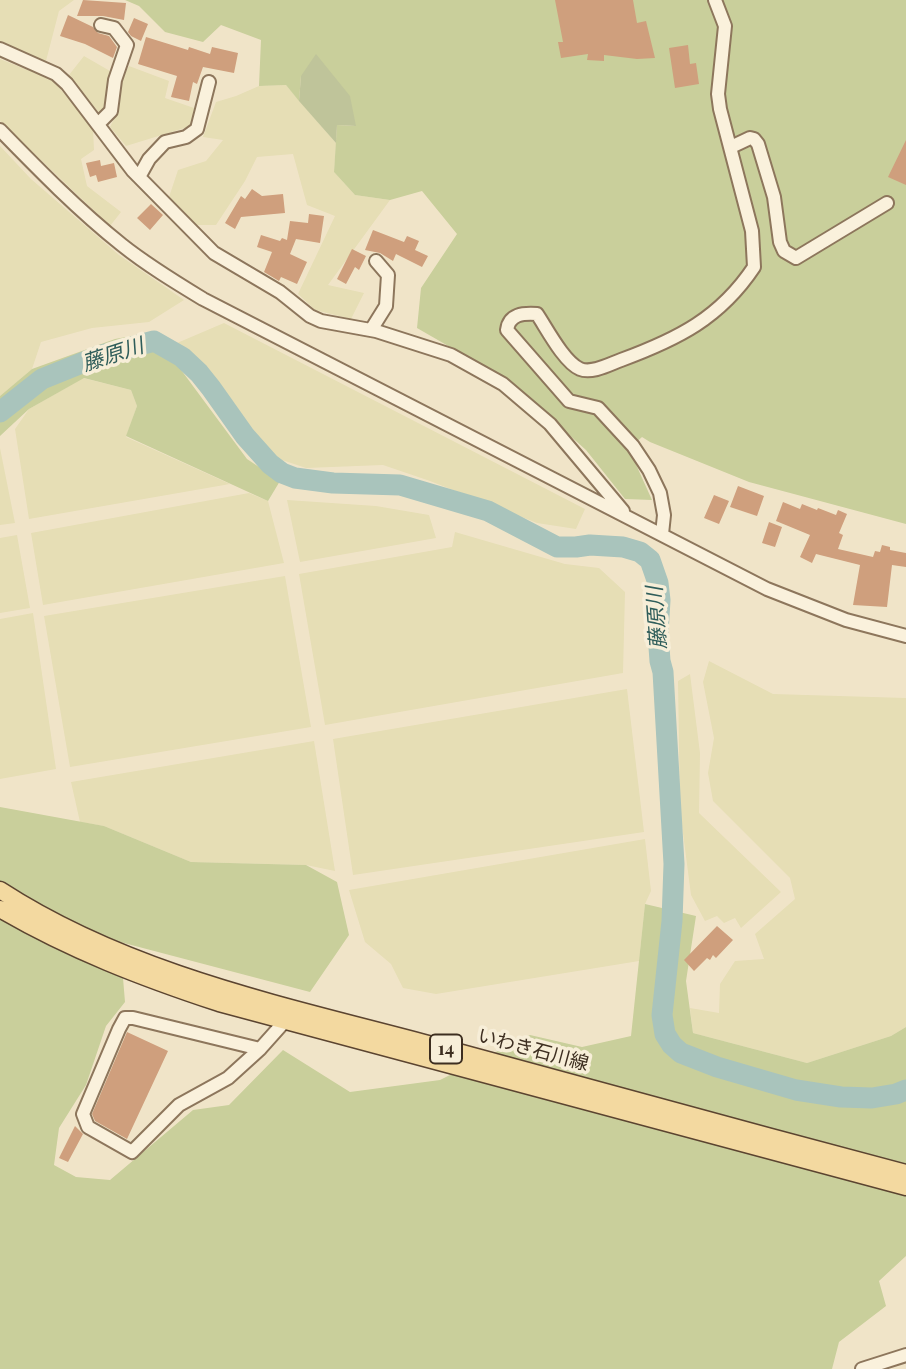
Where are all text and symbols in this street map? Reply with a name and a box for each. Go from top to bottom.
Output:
water label: 藤原川 [79,333,147,377]
water label: 藤原川 [642,586,672,650]
street label: いわき石川線 [475,1024,591,1076]
road number: 14 [430,1034,462,1064]

